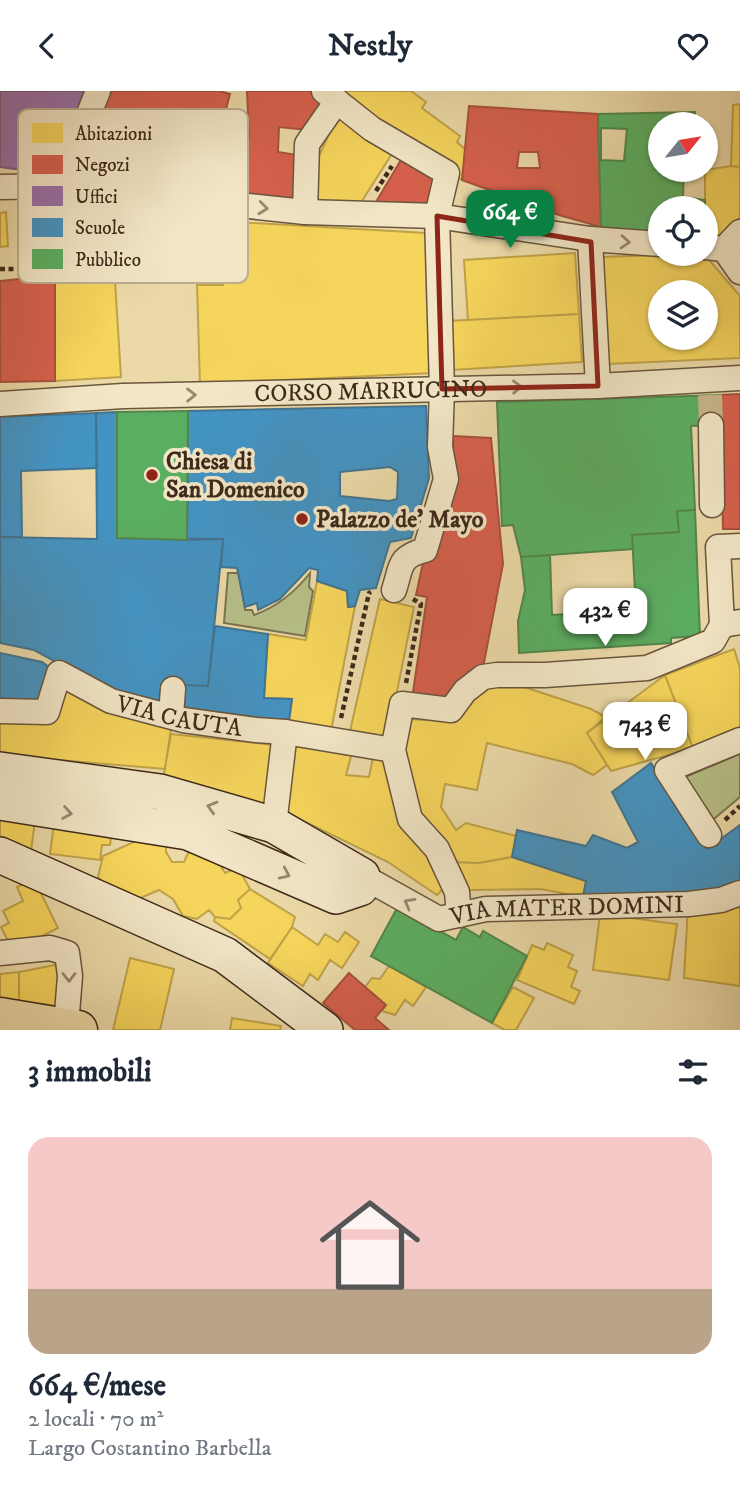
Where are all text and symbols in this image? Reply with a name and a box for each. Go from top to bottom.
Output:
text: Nestly [328,26,412,66]
icon: back [28,27,66,65]
icon: heart [674,27,712,65]
legend [18,109,248,283]
north arrow [648,112,718,182]
map controls [648,112,718,350]
text: Abitazioni [75,123,152,146]
text: Negozi [75,154,130,177]
text: Uffici [75,186,118,209]
pin: 664 € [461,191,559,250]
button: locate [648,196,718,266]
text: 664 € [482,198,538,227]
one-way arrow [257,200,269,215]
text: Scuole [75,217,125,240]
one-way arrow [620,234,631,249]
text: Pubblico [75,249,141,272]
button: layers [648,280,718,350]
street label: CORSO MARRUCINO [254,374,487,409]
one-way arrow [511,380,522,395]
one-way arrow [186,387,197,403]
place label: Chiesa di San Domenico [166,447,305,505]
marker: Chiesa di San Domenico [144,467,160,483]
place label: Palazzo de' Mayo [316,505,484,535]
marker: Palazzo de' Mayo [294,511,310,527]
pin: 432 € [556,589,654,648]
text: 432 € [579,596,631,625]
street label: VIA CAUTA [112,689,245,744]
pin: 743 € [596,703,694,762]
text: 743 € [619,710,671,739]
one-way arrow [206,801,218,816]
one-way arrow [62,805,73,820]
one-way arrow [278,866,290,880]
street label: VIA MATER DOMINI [446,890,684,932]
one-way arrow [404,898,417,911]
one-way arrow [61,972,77,983]
icon: filters [674,1053,712,1091]
text: 3 immobili [28,1054,151,1091]
icon: home [307,1182,433,1308]
text: 664 €/mese [28,1368,166,1405]
text: 2 locali · 70 m² [28,1405,164,1434]
text: Largo Costantino Barbella [28,1434,272,1463]

